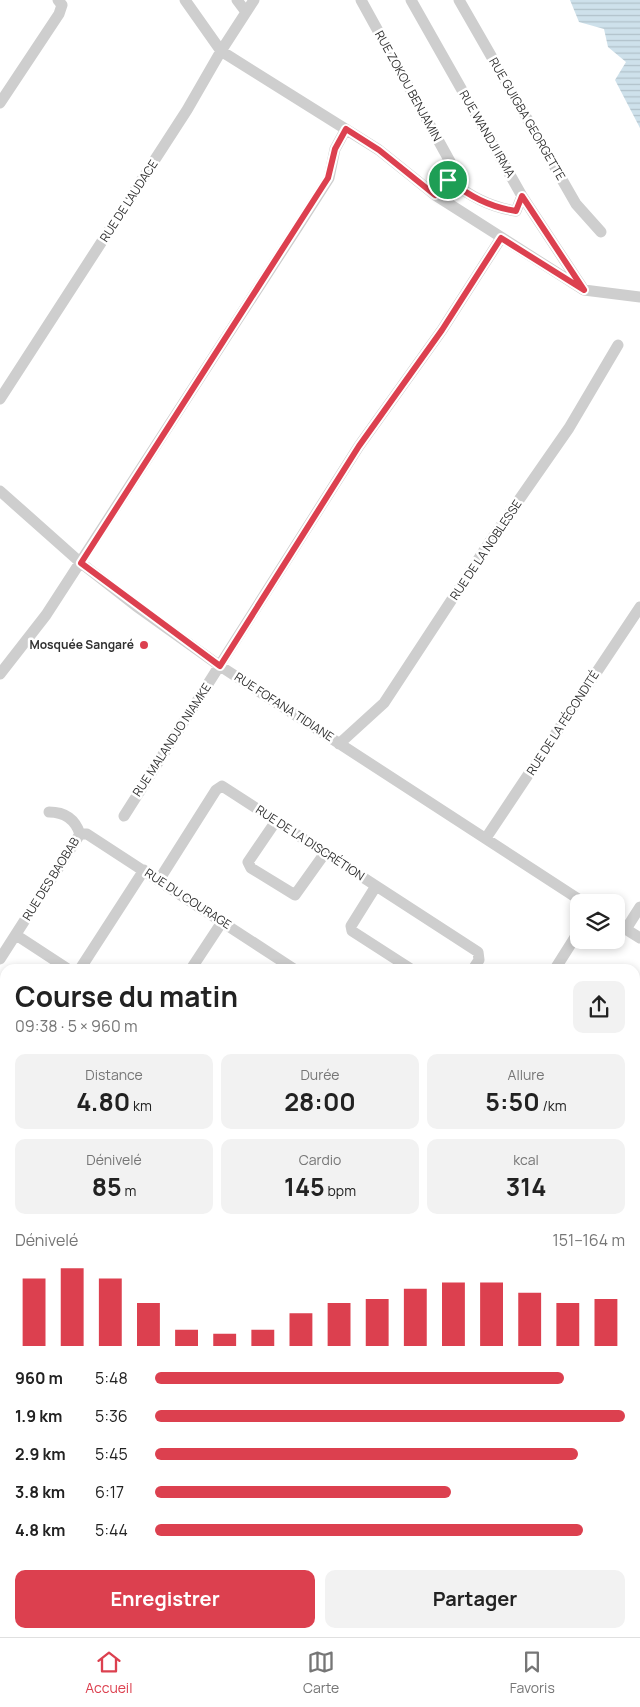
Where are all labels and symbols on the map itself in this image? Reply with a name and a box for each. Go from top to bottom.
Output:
street label: RUE ZOKOU BENJAMIN [371,27,446,144]
street label: RUE GUIGBA GEORGETTE [485,54,570,183]
street label: RUE WANDJI IRMA [455,87,520,181]
street label: RUE DE L'AUDACE [96,156,162,245]
pin [427,159,469,201]
street label: RUE DE LA NOBLESSE [446,496,526,603]
place label: Mosquée Sangaré [30,636,134,653]
marker: Mosquée Sangaré [138,639,150,651]
street label: RUE DE LA FÉCONDITÉ [522,667,603,778]
street label: RUE FOFANA TIDIANE [231,668,337,745]
street label: RUE MALANDJO NIAMKE [128,680,215,800]
street label: RUE DE LA DISCRÉTION [252,801,368,884]
street label: RUE DES BAOBAB [18,834,83,924]
street label: RUE DU COURAGE [142,864,235,933]

